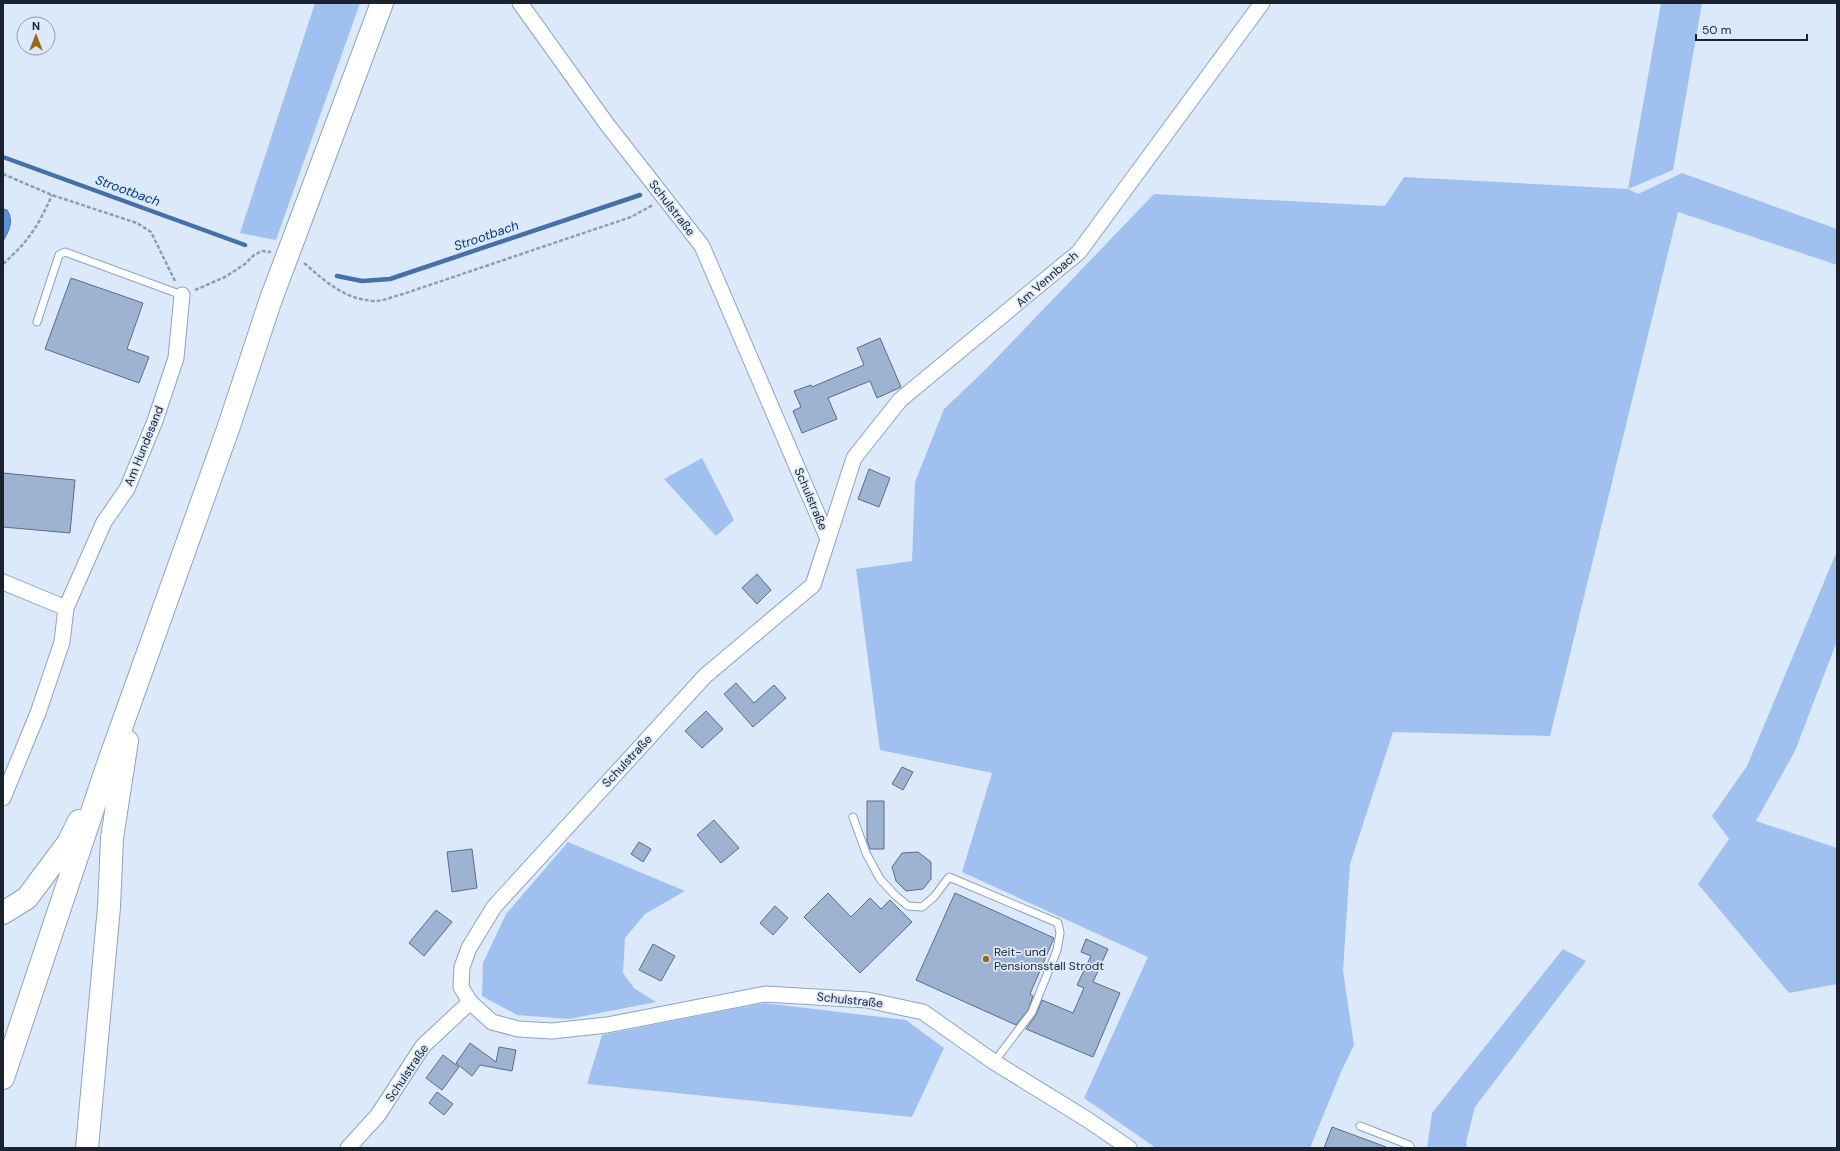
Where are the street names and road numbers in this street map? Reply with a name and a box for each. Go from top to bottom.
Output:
street label: Schulstraße [645,177,699,239]
street label: Am Vennbach [1013,247,1082,310]
street label: Am Hundesand [121,404,167,488]
street label: Schulstraße [791,465,831,533]
street label: Schulstraße [599,731,656,791]
street label: Schulstraße [816,989,884,1011]
street label: Schulstraße [382,1041,432,1105]

